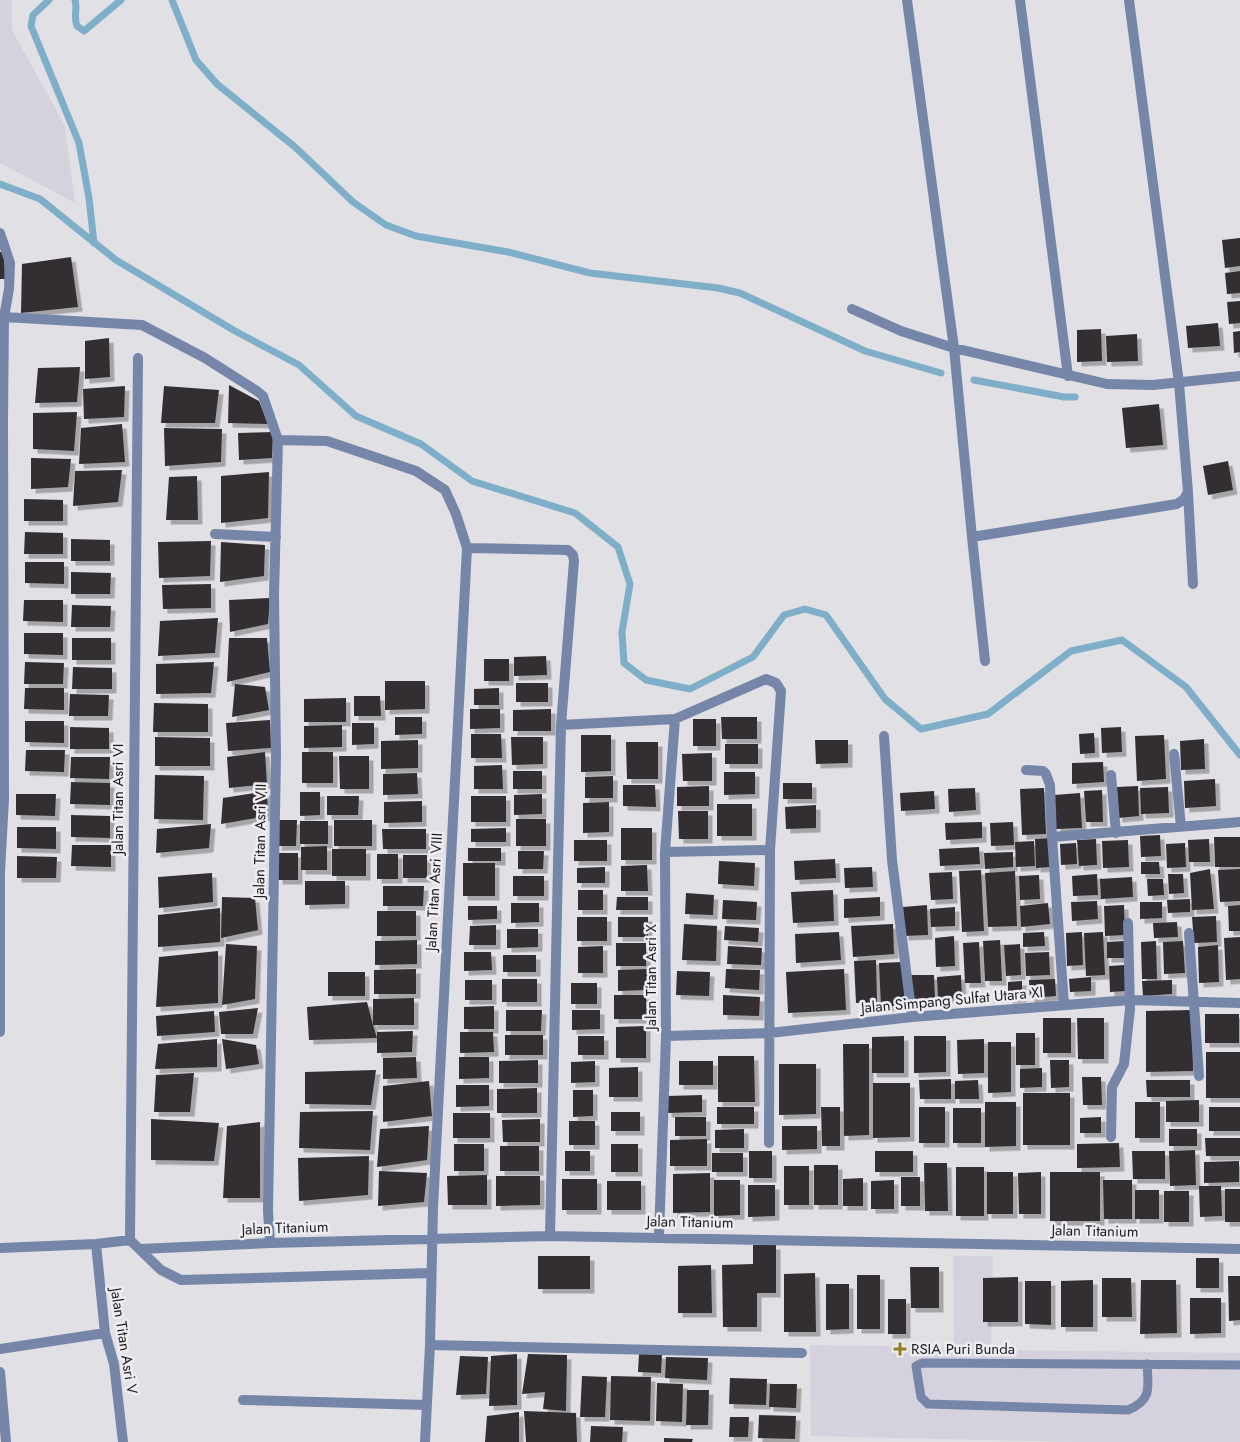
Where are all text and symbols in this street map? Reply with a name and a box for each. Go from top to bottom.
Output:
street label: Jalan Titan Asri VI [107,744,129,857]
street label: Jalan Titan Asri VII [248,783,272,901]
street label: Jalan Titan Asri VIII [420,832,448,954]
street label: Jalan Titan Asri X [640,923,662,1032]
street label: Jalan Simpang Sulfat Utara XI [858,981,1044,1019]
street label: Jalan Titanium [644,1210,734,1234]
street label: Jalan Titanium [239,1215,329,1241]
street label: Jalan Titanium [1049,1219,1139,1243]
street label: Jalan Titan Asri V [104,1284,143,1396]
place label: RSIA Puri Bunda [911,1338,1015,1360]
marker: RSIA Puri Bunda [893,1342,907,1356]

